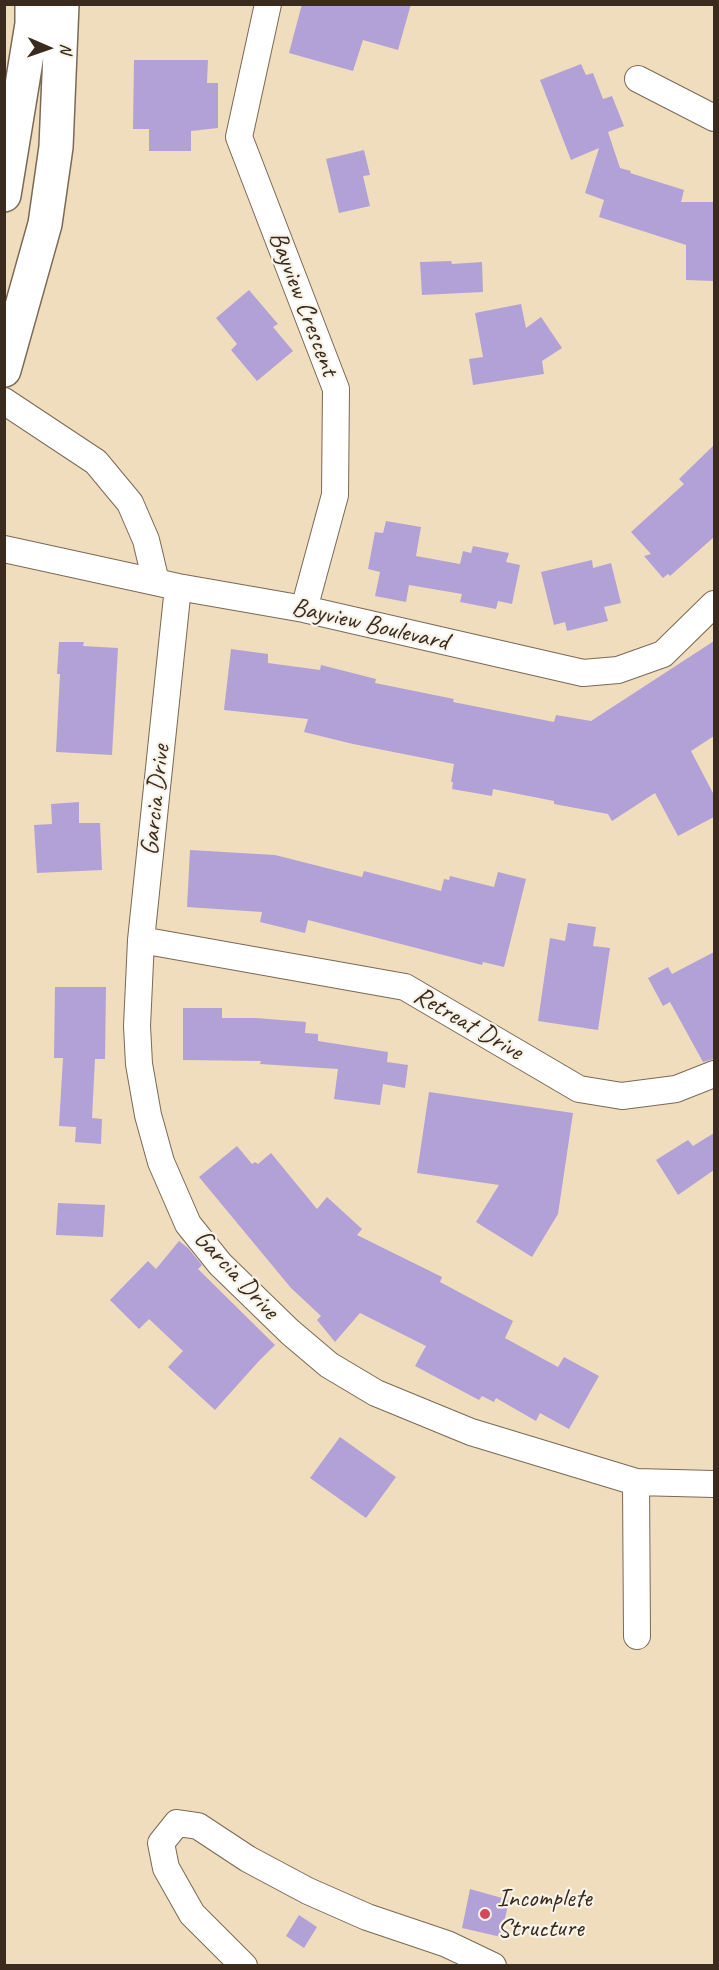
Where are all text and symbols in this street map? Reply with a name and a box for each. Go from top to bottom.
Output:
north arrow [18,18,78,78]
text: N [56,43,76,54]
street label: Bayview Crescent [261,227,345,381]
street label: Bayview Boulevard [289,592,451,658]
street label: Garcia Drive [135,743,177,857]
street label: Retreat Drive [408,980,528,1068]
street label: Garcia Drive [187,1224,285,1326]
place label: Incomplete Structure [497,1883,591,1944]
marker: Incomplete Structure [478,1907,492,1921]

